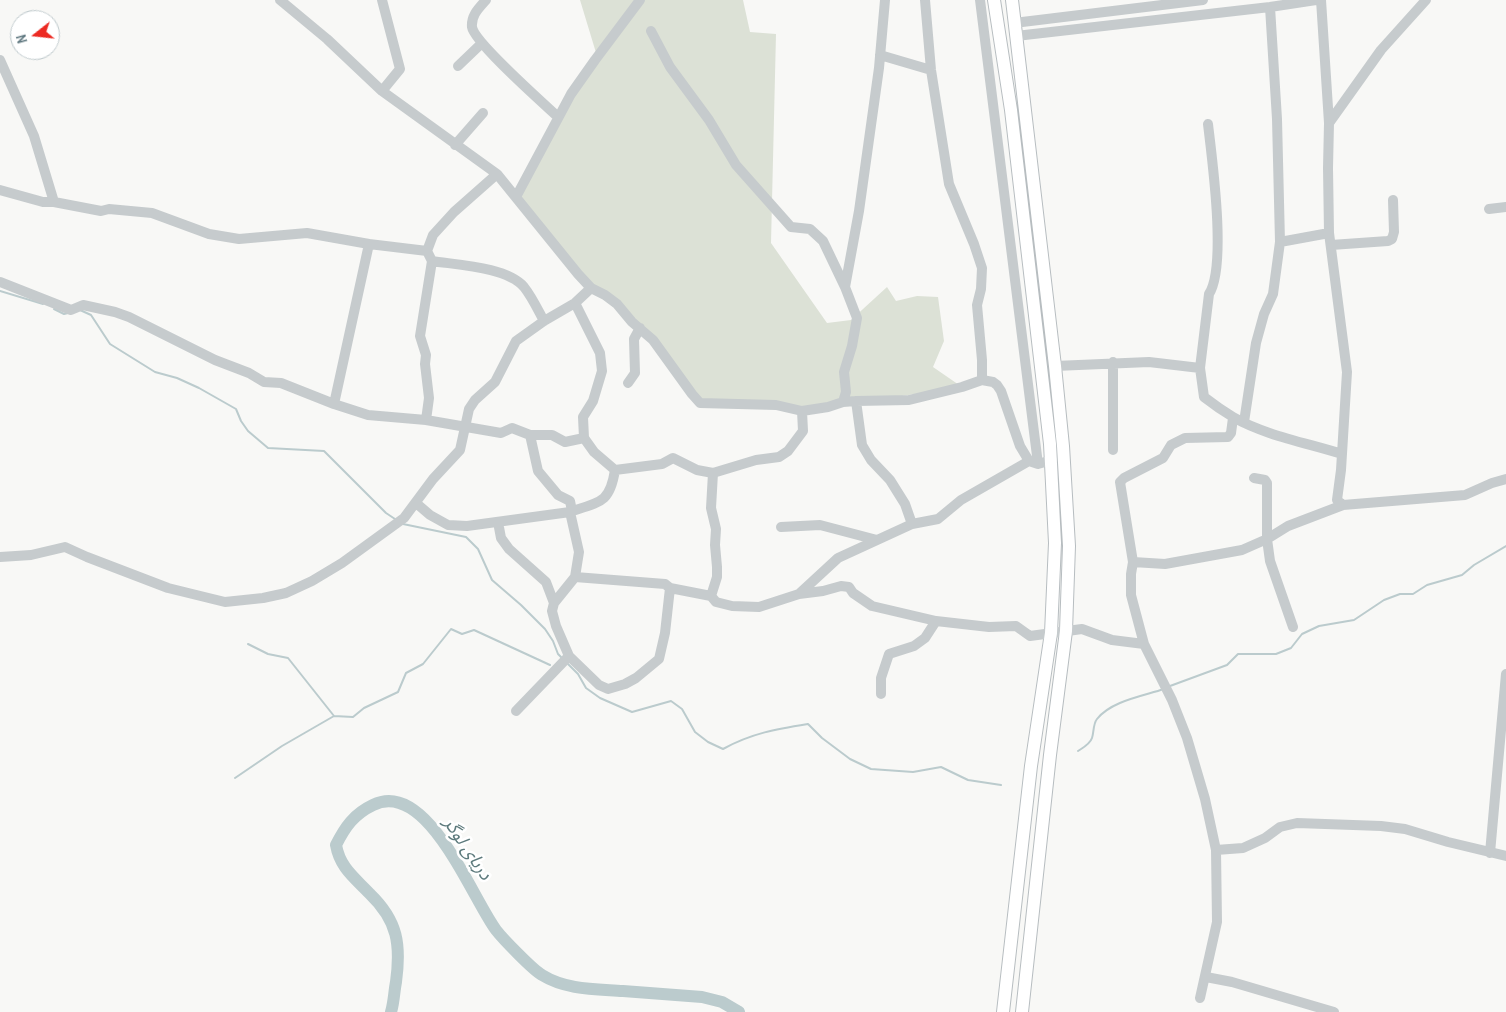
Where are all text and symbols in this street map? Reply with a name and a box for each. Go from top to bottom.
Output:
north arrow [10,10,60,60]
text: N [12,32,31,45]
water label: دریای لوگر [438,814,496,884]

